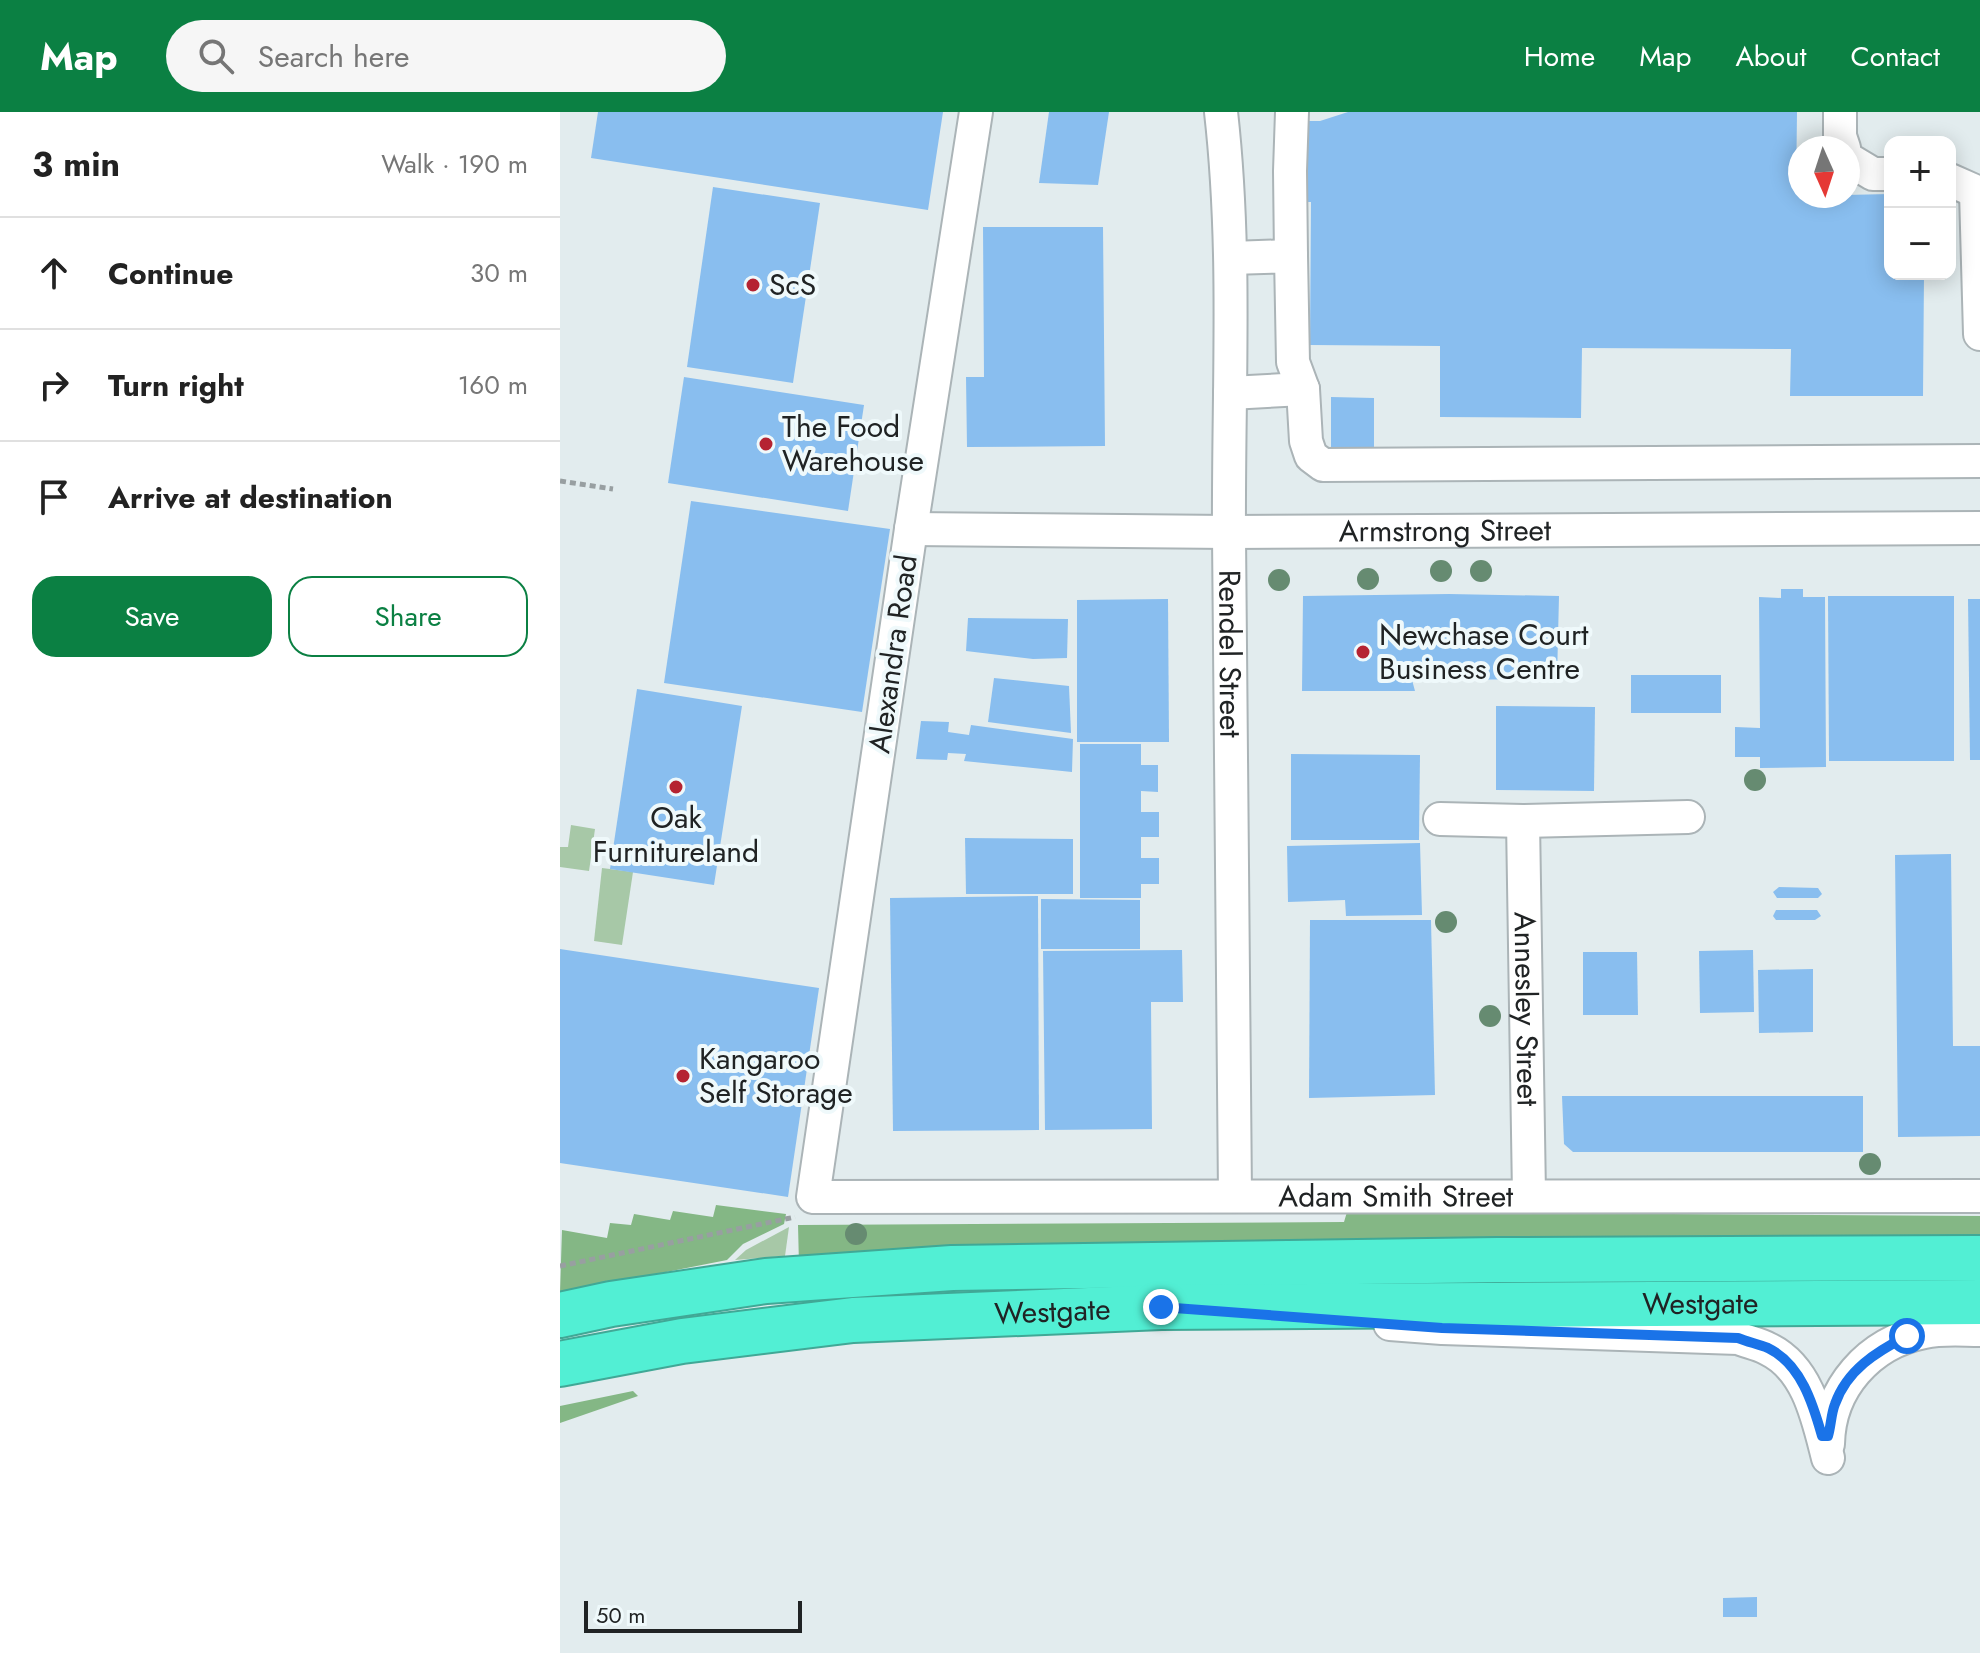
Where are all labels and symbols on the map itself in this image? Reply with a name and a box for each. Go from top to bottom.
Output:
north arrow [1788,136,1860,208]
place label: ScS [769,263,816,306]
marker: ScS [744,276,762,294]
place label: The Food Warehouse [782,405,924,482]
marker: The Food Warehouse [757,435,775,453]
street label: Armstrong Street [1339,508,1552,552]
street label: Alexandra Road [857,552,928,756]
street label: Rendel Street [1208,570,1252,739]
place label: Newchase Court Business Centre [1379,613,1589,690]
marker: Newchase Court Business Centre [1354,643,1372,661]
marker: Oak Furnitureland [667,778,685,796]
place label: Oak Furnitureland [593,796,759,873]
street label: Annesley Street [1503,911,1550,1107]
place label: Kangaroo Self Storage [699,1037,853,1114]
marker: Kangaroo Self Storage [674,1067,692,1085]
street label: Adam Smith Street [1278,1174,1514,1218]
street label: Westgate [1642,1281,1759,1325]
street label: Westgate [993,1287,1111,1335]
route end [1143,1289,1179,1325]
route start [1889,1318,1925,1354]
scale bar [584,1597,802,1633]

